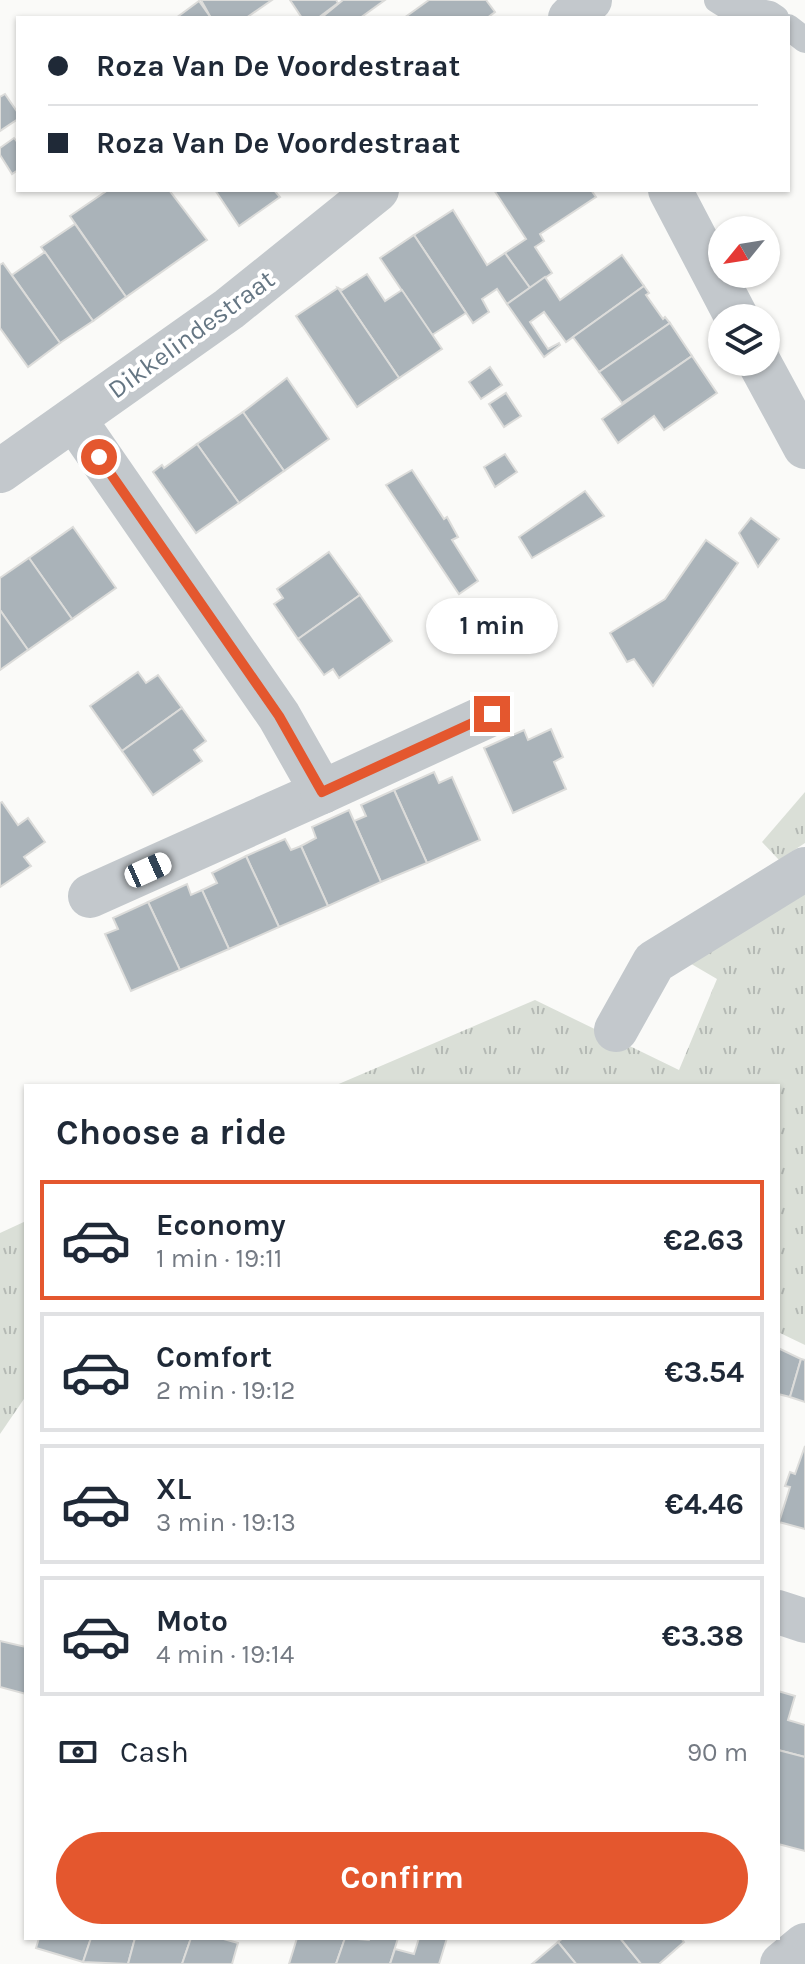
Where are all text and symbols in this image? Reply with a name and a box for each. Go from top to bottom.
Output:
text: Roza Van De Voordestraat [96,48,460,84]
text: Roza Van De Voordestraat [96,125,460,161]
north arrow [708,216,780,288]
map controls [708,216,780,376]
street label: Dikkelindestraat [102,263,281,405]
button: layers [708,304,780,376]
route start [81,439,117,475]
callout: 1 min [426,598,558,654]
text: 1 min [459,610,525,641]
route end [474,696,510,732]
car [121,849,175,891]
text: Choose a ride [56,1111,286,1153]
icon: car [60,1204,132,1276]
text: Economy [156,1207,286,1243]
text: €2.63 [664,1222,744,1258]
text: 1 min · 19:11 [156,1243,282,1274]
icon: car [60,1336,132,1408]
text: Comfort [156,1339,272,1375]
text: €3.54 [665,1354,744,1390]
text: 2 min · 19:12 [156,1375,295,1406]
icon: car [60,1468,132,1540]
text: XL [156,1471,191,1507]
text: €4.46 [665,1486,744,1522]
text: 3 min · 19:13 [156,1507,296,1538]
icon: car [60,1600,132,1672]
text: Moto [156,1603,228,1639]
text: €3.38 [662,1618,744,1654]
text: 4 min · 19:14 [156,1639,294,1670]
icon: cash [56,1730,100,1774]
text: Cash [120,1734,189,1770]
text: 90 m [687,1737,748,1768]
button: Confirm [56,1832,748,1924]

